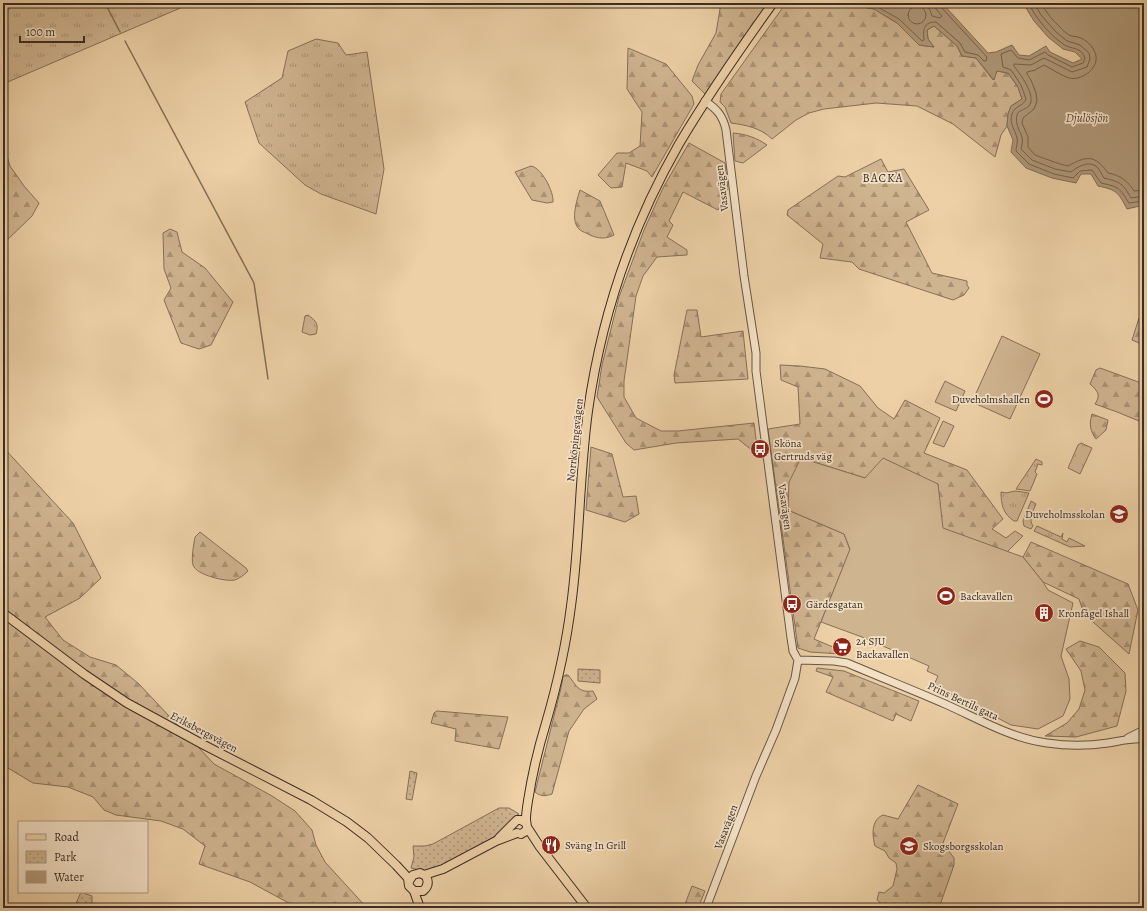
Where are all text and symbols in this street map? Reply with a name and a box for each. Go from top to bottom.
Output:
scale bar [20,18,84,44]
text: 100 m [26,24,55,40]
water label: Djulösjön [1066,110,1108,126]
street label: Vasavägen [712,164,732,213]
district label: BACKA [863,170,903,186]
sports icon: Duveholmshallen [1033,388,1055,410]
place label: Duveholmshallen [952,392,1030,407]
street label: Norrköpingsvägen [563,398,587,482]
place label: Sköna Gertruds väg [774,436,832,464]
bus stop icon: Sköna Gertruds väg [749,438,771,460]
street label: Vasavägen [774,482,796,531]
school or university icon: Duveholmsskolan [1108,503,1130,525]
place label: Duveholmsskolan [1025,507,1105,522]
sports icon: Backavallen [935,585,957,607]
place label: Backavallen [960,589,1013,604]
bus stop icon: Gärdesgatan [781,593,803,615]
place label: Gärdesgatan [806,597,863,612]
building icon: Kronfågel Ishall [1033,602,1055,624]
place label: Kronfågel Ishall [1058,606,1129,621]
place label: 24 SJU Backavallen [856,634,909,662]
supermarket icon: 24 SJU Backavallen [831,636,853,658]
street label: Prins Bertils gata [925,678,1002,724]
street label: Eriksbergsvägen [168,708,240,756]
street label: Vasavägen [710,803,741,852]
legend [18,821,148,893]
text: Road [54,829,80,845]
restaurant icon: Sväng In Grill [540,834,562,856]
school or university icon: Skogsborgsskolan [898,835,920,857]
place label: Sväng In Grill [565,838,626,853]
place label: Skogsborgsskolan [923,839,1004,854]
text: Park [54,849,77,865]
text: Water [53,869,84,885]

